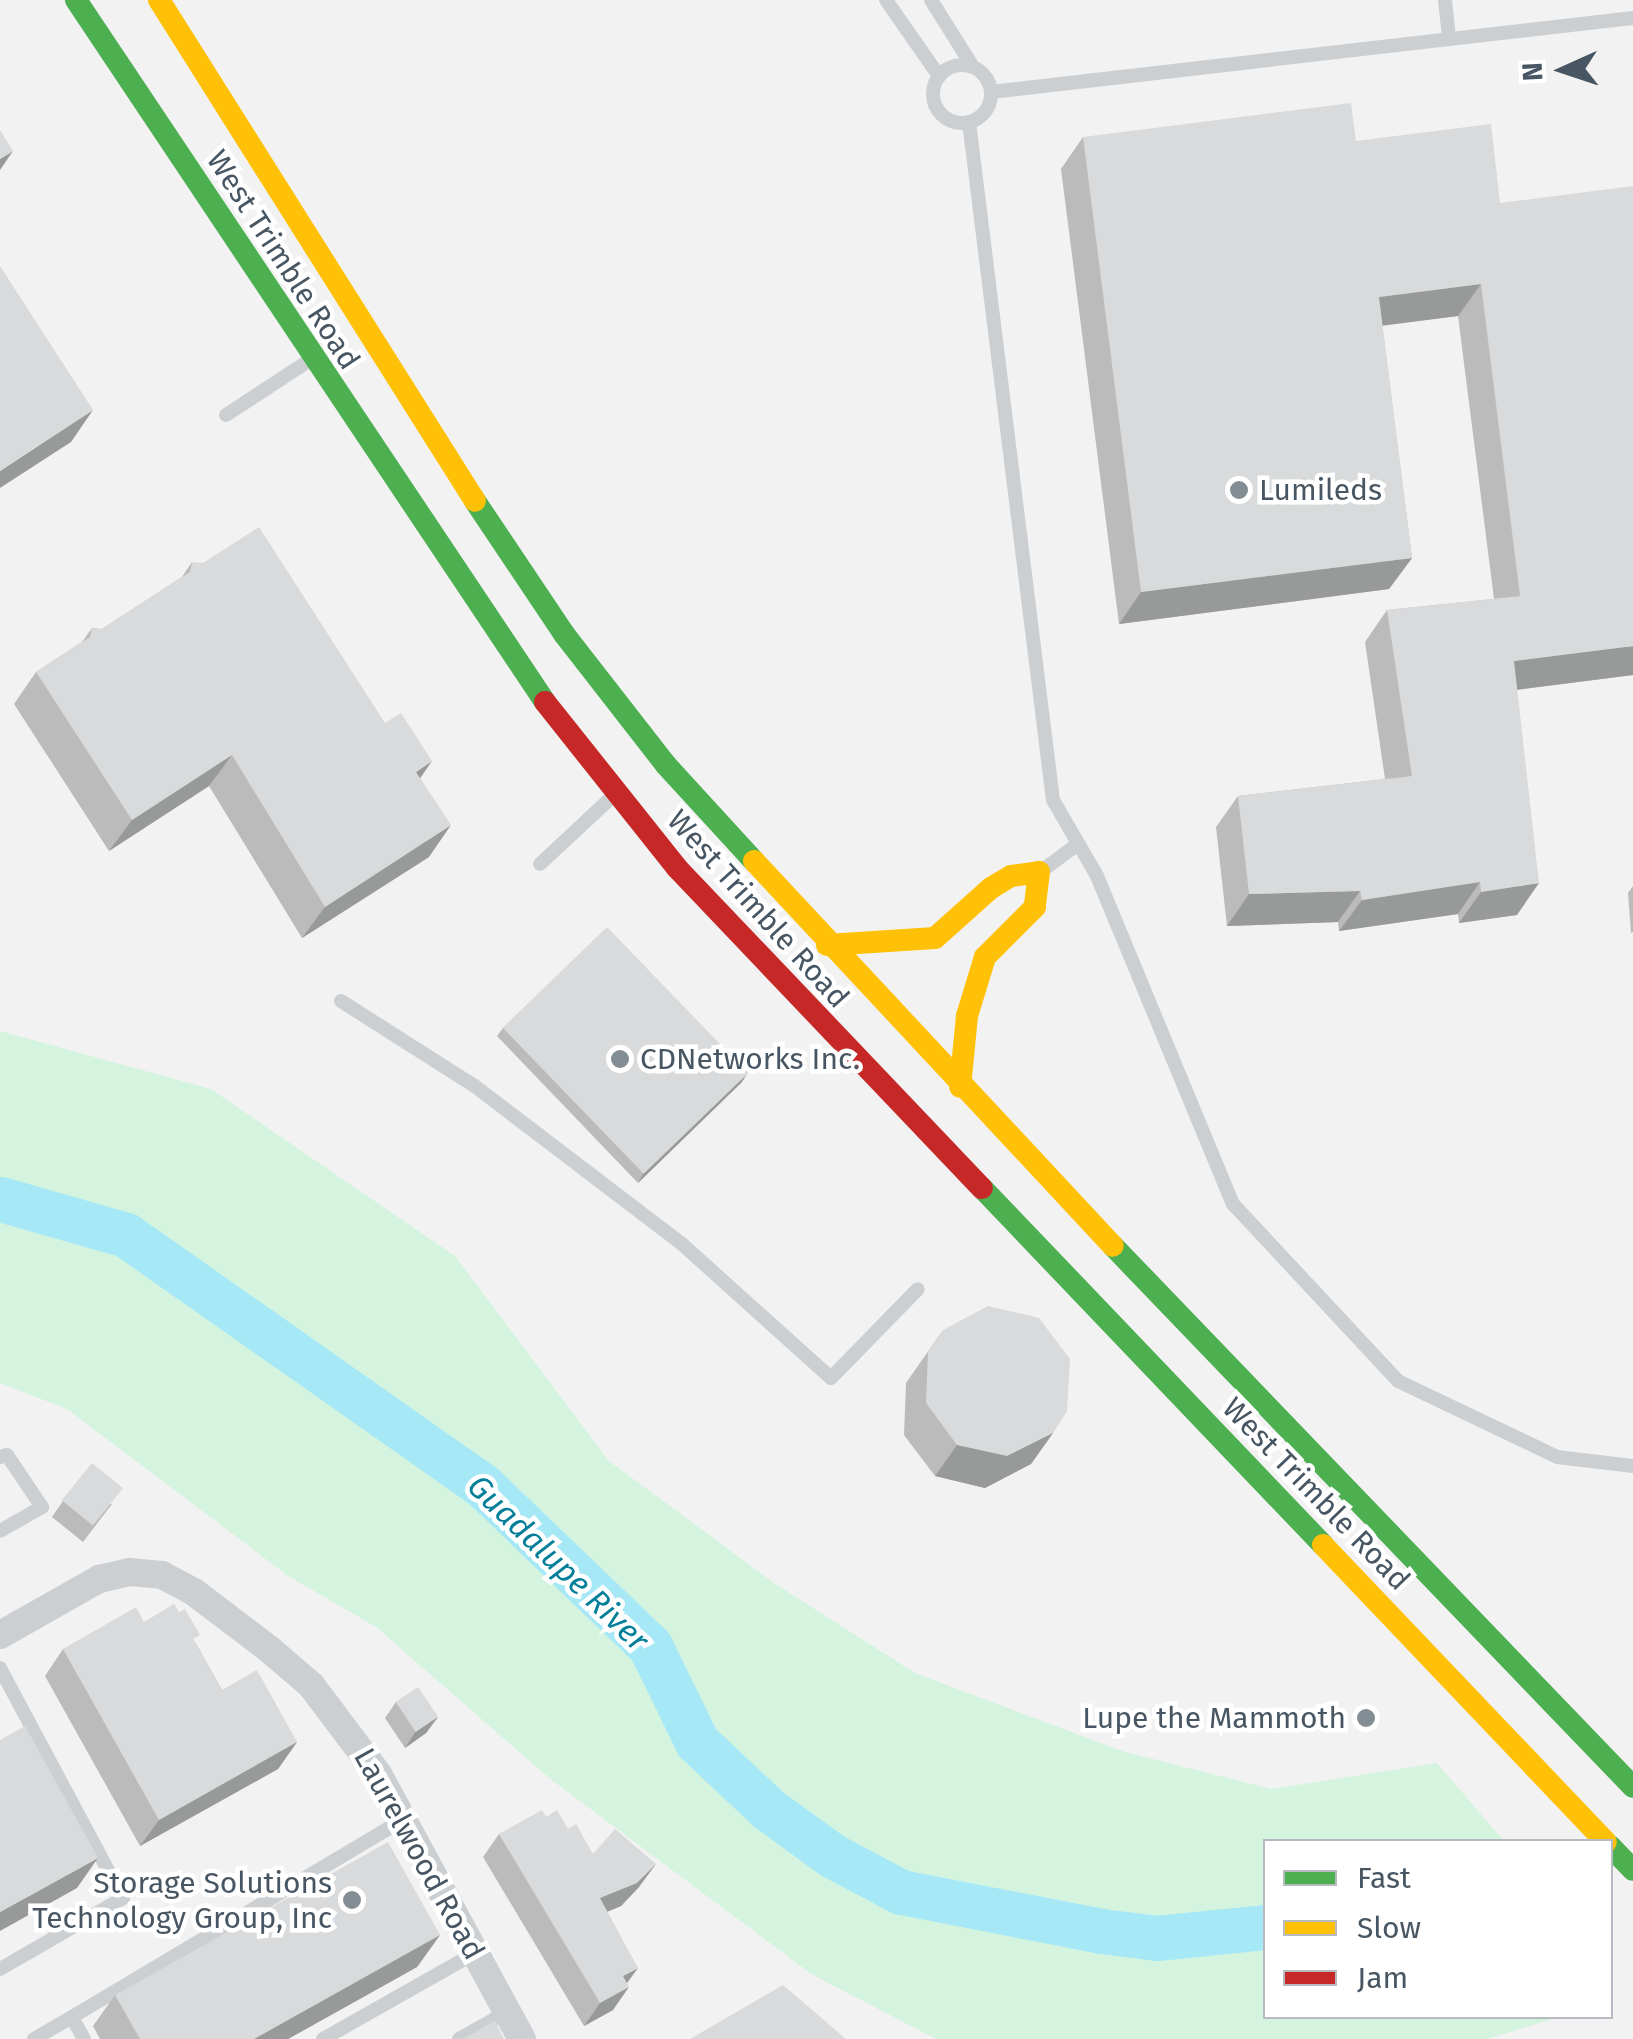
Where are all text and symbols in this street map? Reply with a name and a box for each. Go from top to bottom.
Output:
north arrow [1513,20,1613,120]
text: N [1516,61,1550,82]
street label: West Trimble Road [199,144,367,376]
place label: Lumileds [1259,472,1382,508]
marker: Lumileds [1228,479,1250,501]
street label: West Trimble Road [660,803,856,1015]
place label: CDNetworks Inc. [640,1041,860,1077]
marker: CDNetworks Inc. [609,1048,631,1070]
street label: West Trimble Road [1215,1390,1417,1598]
water label: Guadalupe River [459,1467,657,1659]
place label: Lupe the Mammoth [1082,1700,1346,1736]
marker: Lupe the Mammoth [1355,1707,1377,1729]
street label: Laurelwood Road [346,1742,492,1966]
legend [1263,1839,1613,2019]
text: Fast [1357,1860,1411,1896]
place label: Storage Solutions Technology Group, Inc [32,1865,332,1936]
marker: Storage Solutions Technology Group, Inc [341,1889,363,1911]
text: Slow [1357,1910,1421,1946]
text: Jam [1357,1960,1408,1996]

